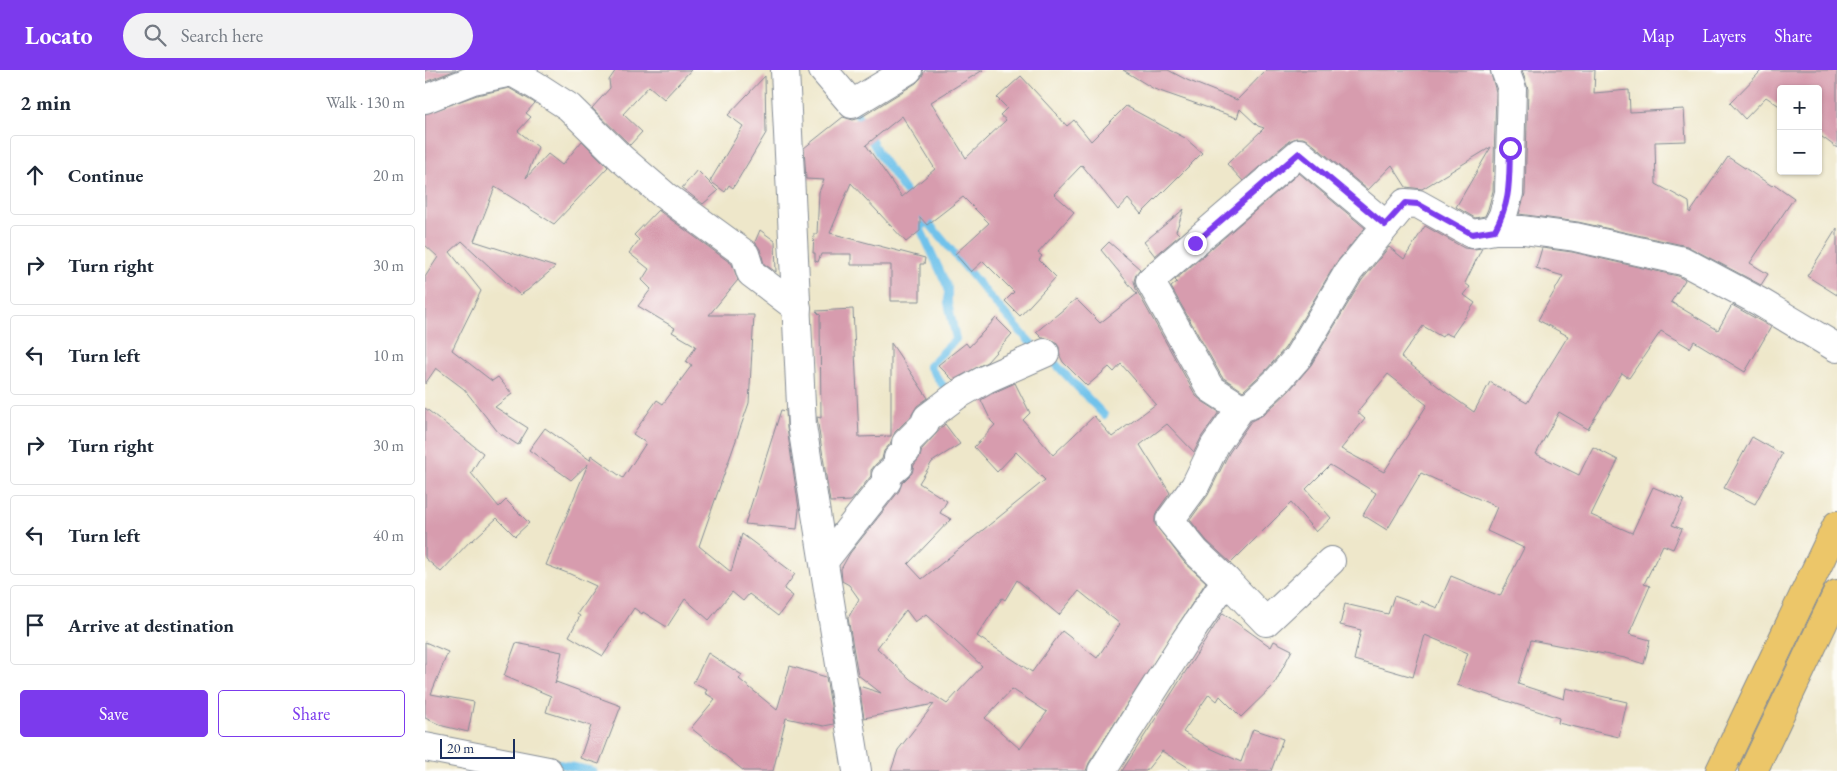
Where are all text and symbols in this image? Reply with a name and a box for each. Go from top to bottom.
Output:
search box [123,13,473,58]
text: Locato [25,20,93,51]
icon: search [141,21,169,49]
text: Search here [181,23,263,48]
text: Map [1642,24,1674,47]
text: Layers [1702,24,1746,47]
text: Share [1774,24,1812,47]
map controls [1777,85,1822,175]
button: + [1777,85,1822,130]
text: 2 min [20,89,71,116]
text: Walk · 130 m [326,92,405,113]
button: − [1777,130,1822,175]
route start [1499,137,1522,160]
icon: ahead [21,161,49,189]
text: Continue [68,163,143,188]
text: 20 m [373,165,404,186]
route end [1184,232,1207,255]
icon: right [21,251,49,279]
text: Turn right [68,253,154,278]
text: 30 m [373,255,404,276]
icon: left [21,341,49,369]
text: Turn left [68,343,140,368]
text: 10 m [373,345,404,366]
icon: right [21,431,49,459]
text: Turn right [68,433,154,458]
text: 30 m [373,435,404,456]
icon: left [21,521,49,549]
text: Turn left [68,523,140,548]
text: 40 m [373,525,404,546]
icon: arrive [21,611,49,639]
text: Arrive at destination [68,613,234,638]
button: Save [20,690,208,737]
button: Share [218,690,405,737]
scale bar [440,736,515,759]
text: 20 m [447,739,474,757]

